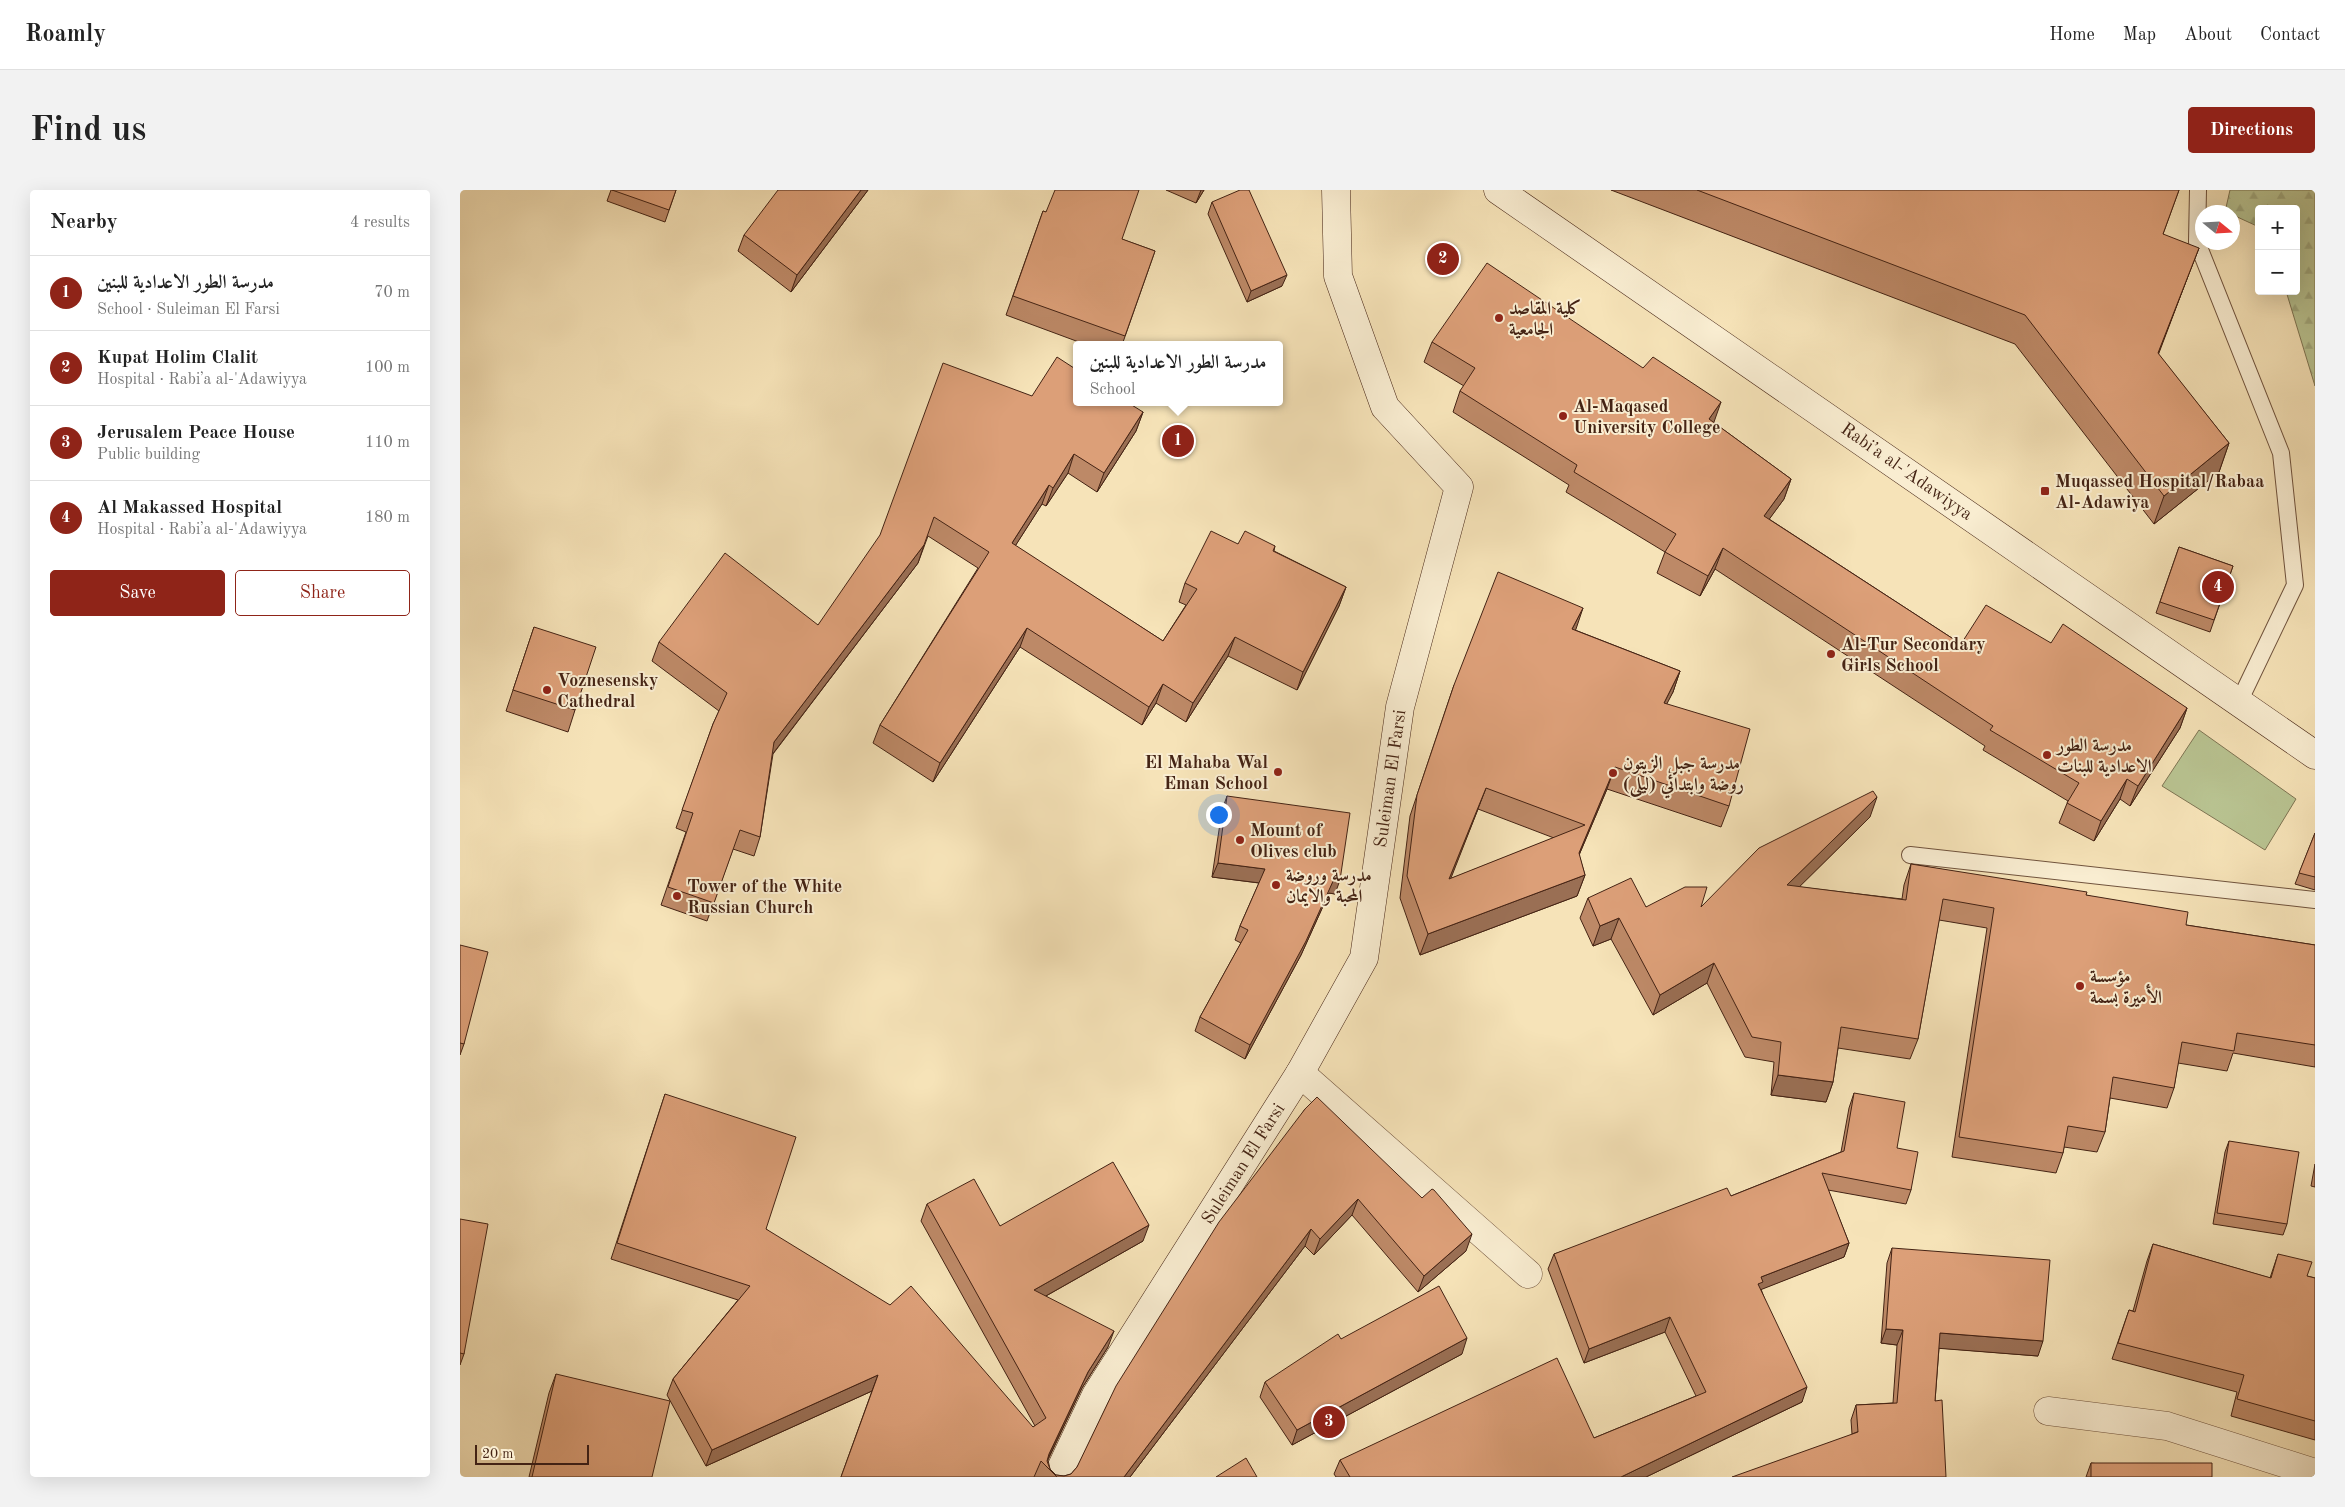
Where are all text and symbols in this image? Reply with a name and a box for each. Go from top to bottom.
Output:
text: Roamly [25,23,106,47]
text: Home [2049,26,2095,44]
text: Map [2123,26,2156,44]
text: About [2184,26,2232,44]
text: Contact [2260,26,2320,44]
button: Directions [2188,107,2315,153]
text: Find us [30,113,146,148]
north arrow [2195,205,2240,250]
map controls [2255,205,2300,295]
button: + [2255,205,2300,250]
text: Nearby [50,212,118,233]
text: 4 results [350,215,410,231]
pin: 2 [1427,240,1459,278]
button: − [2255,250,2300,295]
text: مدرسة الطور الاعدادية للبنين [97,274,274,293]
text: 1 [61,285,71,301]
text: 70 m [374,285,410,301]
place label: كلية المقاصد الجامعية [1509,298,1582,339]
text: School · Suleiman El Farsi [97,302,280,318]
marker: كلية المقاصد الجامعية [1493,312,1505,324]
popup [1073,341,1283,406]
text: Kupat Holim Clalit [97,349,258,368]
text: مدرسة الطور الاعدادية للبنين [1090,354,1266,373]
text: 2 [61,360,71,376]
text: 100 m [365,360,410,376]
text: Hospital · Rabiʼa al-'Adawiyya [97,372,307,388]
text: School [1090,382,1135,398]
place label: Al-Maqased University College [1573,398,1721,437]
marker: Al-Maqased University College [1557,410,1569,422]
street label: Rabiʼa al-'Adawiyya [1837,420,1976,524]
pin: 1 [1162,422,1194,460]
text: Jerusalem Peace House [97,424,295,443]
text: 3 [61,435,71,451]
text: 110 m [365,435,410,451]
text: Public building [97,447,200,463]
place label: Muqassed Hospital/Rabaa Al-Adawiya [2055,473,2264,512]
marker: Muqassed Hospital/Rabaa Al-Adawiya [2039,485,2051,497]
text: Al Makassed Hospital [97,499,282,518]
text: 4 [61,510,71,526]
text: 180 m [365,510,410,526]
text: Hospital · Rabiʼa al-'Adawiyya [97,522,307,538]
pin: 4 [2202,568,2234,606]
button: Save [50,570,225,616]
button: Share [235,570,410,616]
place label: Al-Tur Secondary Girls School [1841,636,1986,675]
marker: Al-Tur Secondary Girls School [1825,648,1837,660]
place label: Voznesensky Cathedral [557,672,659,711]
marker: Voznesensky Cathedral [541,684,553,696]
street label: Suleiman El Farsi [1372,708,1410,849]
place label: مدرسة الطور الاعدادية للبنات [2055,737,2152,777]
marker: مدرسة الطور الاعدادية للبنات [2041,749,2053,761]
place label: El Mahaba Wal Eman School [1145,754,1268,793]
place label: مدرسة جبل الزيتون (ليلى) روضة وابتدائي [1623,755,1744,799]
marker: El Mahaba Wal Eman School [1272,766,1284,778]
marker: مدرسة جبل الزيتون (ليلى) روضة وابتدائي [1607,767,1619,779]
your location [1206,802,1232,828]
place label: Mount of Olives club [1250,822,1337,861]
marker: Mount of Olives club [1234,834,1246,846]
place label: مدرسة وروضة المحبة والايمان [1286,867,1372,907]
place label: Tower of the White Russian Church [687,878,842,917]
marker: مدرسة وروضة المحبة والايمان [1270,879,1282,891]
marker: Tower of the White Russian Church [671,890,683,902]
place label: مؤسسة الأميرة بسمة [2090,968,2162,1008]
marker: مؤسسة الأميرة بسمة [2074,980,2086,992]
street label: Suleiman El Farsi [1199,1100,1288,1228]
pin: 3 [1313,1403,1345,1441]
scale bar [475,1442,589,1465]
text: 20 m [482,1447,513,1461]

